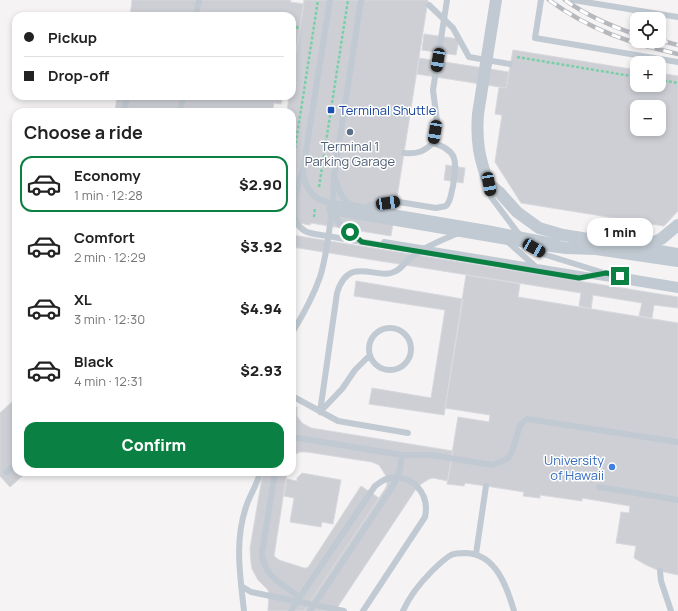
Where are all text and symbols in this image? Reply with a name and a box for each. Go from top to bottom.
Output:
map controls [630,12,666,136]
button: locate [630,12,666,48]
text: Pickup [48,27,97,48]
car [430,47,446,73]
button: + [630,56,666,92]
text: Drop-off [48,65,109,86]
button: − [630,100,666,136]
place label: Terminal Shuttle [339,101,437,119]
marker: Terminal Shuttle [326,105,336,115]
car [427,119,443,145]
text: Choose a ride [24,120,143,144]
marker: Terminal 1 Parking Garage [345,127,355,137]
place label: Terminal 1 Parking Garage [305,137,396,170]
text: Economy [74,165,141,186]
icon: car [26,166,62,202]
car [481,171,497,197]
text: $2.90 [239,174,282,195]
text: 1 min · 12:28 [74,186,143,204]
car [375,195,401,211]
callout: 1 min [587,218,653,246]
route start [341,223,359,241]
text: 1 min [604,223,636,241]
text: Comfort [74,227,135,248]
icon: car [26,228,62,264]
text: $3.92 [240,236,282,257]
car [521,237,547,259]
text: 2 min · 12:29 [74,248,146,266]
route end [611,267,629,285]
text: XL [74,289,92,310]
icon: car [26,290,62,326]
text: $4.94 [240,298,282,319]
text: 3 min · 12:30 [74,310,145,328]
text: Black [74,351,113,372]
icon: car [26,352,62,388]
text: $2.93 [240,360,282,381]
text: 4 min · 12:31 [74,372,143,390]
button: Confirm [24,422,284,468]
place label: University of Hawaii [544,451,604,484]
marker: University of Hawaii [607,462,617,472]

